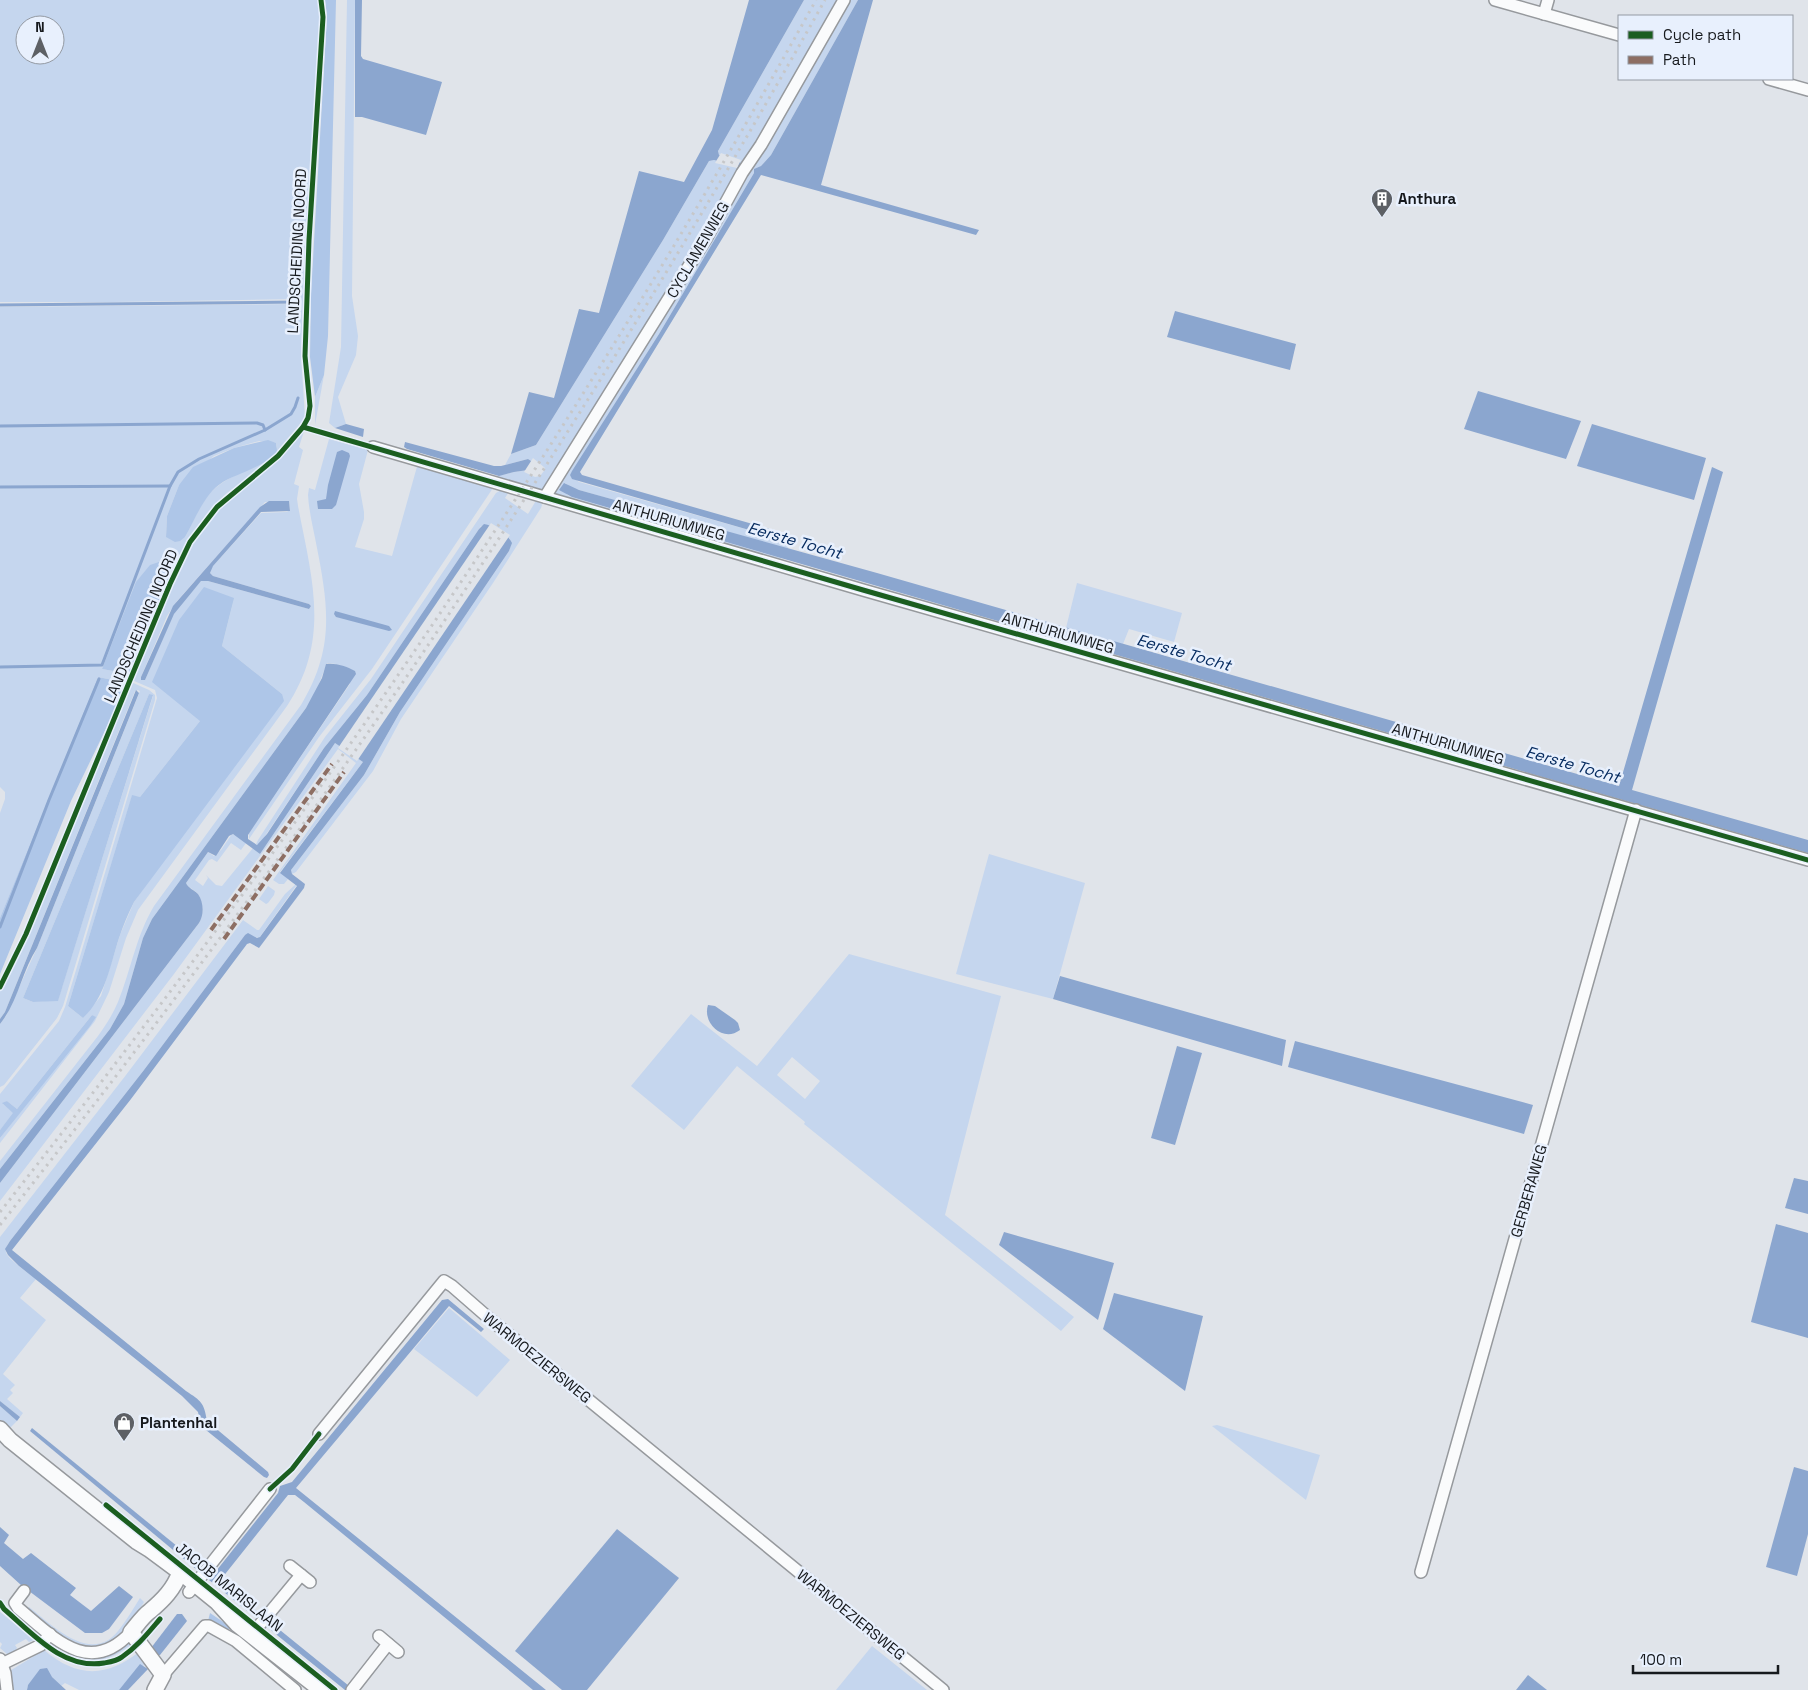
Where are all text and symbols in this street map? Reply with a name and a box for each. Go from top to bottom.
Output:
north arrow [15,15,65,65]
legend [1618,15,1793,80]
text: N [35,18,45,36]
text: Cycle path [1663,25,1741,44]
text: Path [1663,50,1696,69]
street label: LANDSCHEIDING NOORD [283,168,310,334]
building icon: Anthura [1370,187,1394,218]
place label: Anthura [1398,189,1457,208]
street label: CYCLAMENWEG [662,198,733,301]
street label: ANTHURIUMWEG [611,494,727,545]
water label: Eerste Tocht [745,517,846,564]
street label: LANDSCHEIDING NOORD [100,546,182,705]
street label: ANTHURIUMWEG [1000,607,1116,658]
water label: Eerste Tocht [1134,629,1235,676]
street label: ANTHURIUMWEG [1390,718,1506,769]
water label: Eerste Tocht [1523,741,1624,788]
street label: GERBERAWEG [1506,1142,1551,1240]
street label: WARMOEZIERSWEG [479,1308,595,1407]
shop icon: Plantenhal [112,1411,136,1442]
place label: Plantenhal [140,1413,217,1432]
street label: JACOB MARISLAAN [172,1537,287,1636]
street label: WARMOEZIERSWEG [793,1565,909,1664]
scale bar [1633,1642,1778,1674]
text: 100 m [1640,1650,1682,1669]

